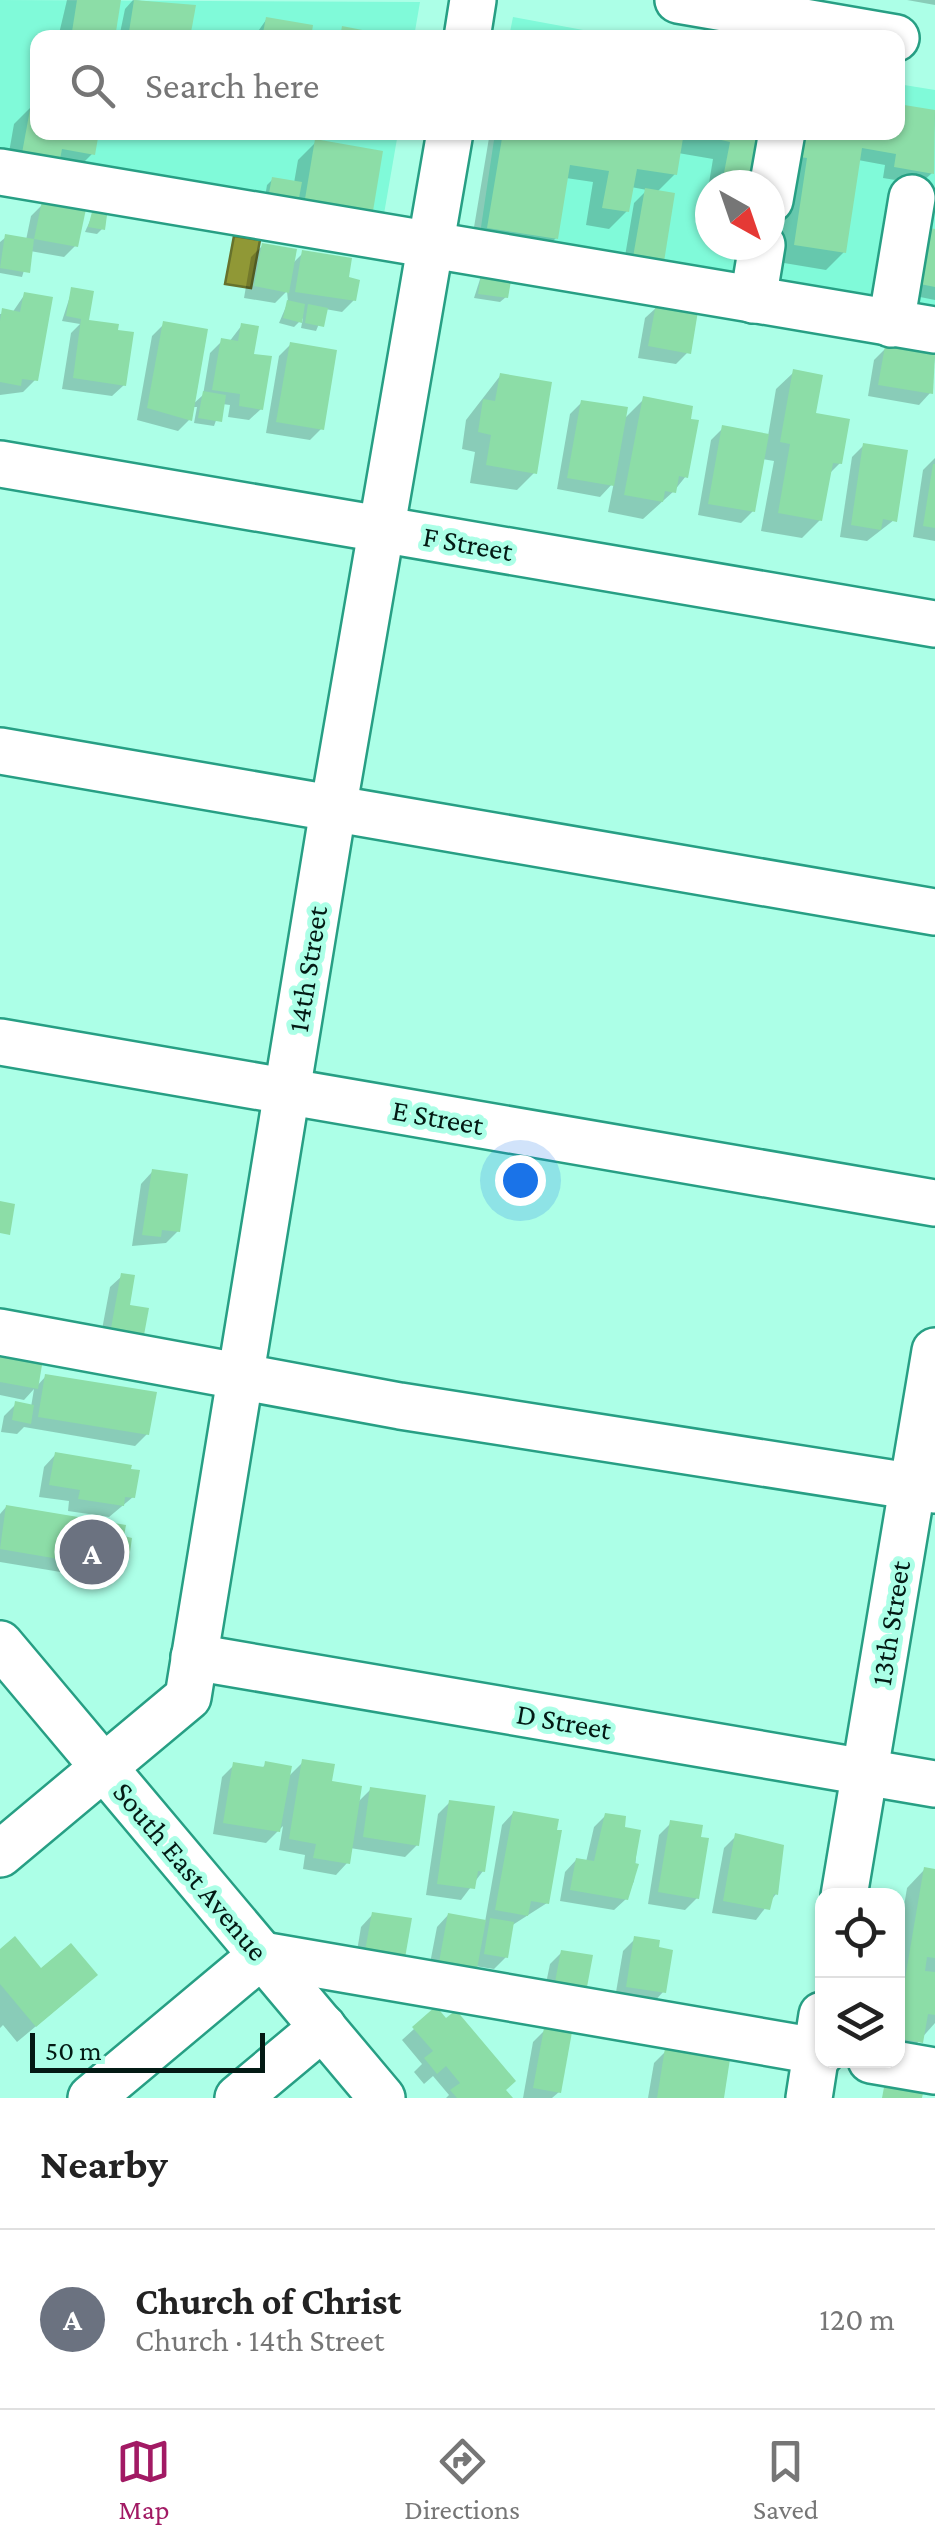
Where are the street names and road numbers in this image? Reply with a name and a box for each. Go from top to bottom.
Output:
street label: F Street [420,519,517,567]
street label: 14th Street [281,903,333,1034]
street label: E Street [390,1093,487,1141]
street label: 13th Street [864,1557,916,1688]
street label: D Street [514,1696,615,1746]
street label: South East Avenue [107,1775,275,1967]

